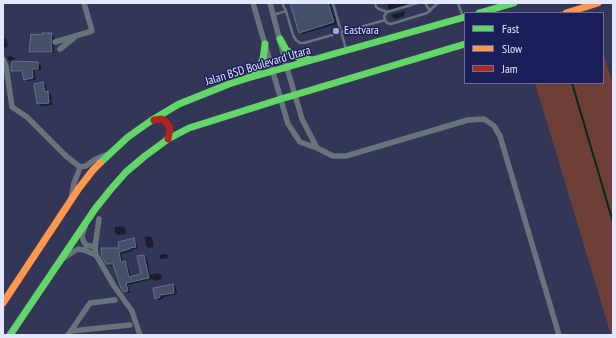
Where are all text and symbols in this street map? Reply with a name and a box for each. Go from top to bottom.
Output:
legend [464,12,604,84]
text: Fast [502,21,519,36]
place label: Eastvara [344,24,379,38]
marker: Eastvara [331,26,341,36]
text: Slow [502,41,522,56]
street label: Jalan BSD Boulevard Utara [204,43,312,89]
text: Jam [502,61,518,76]

